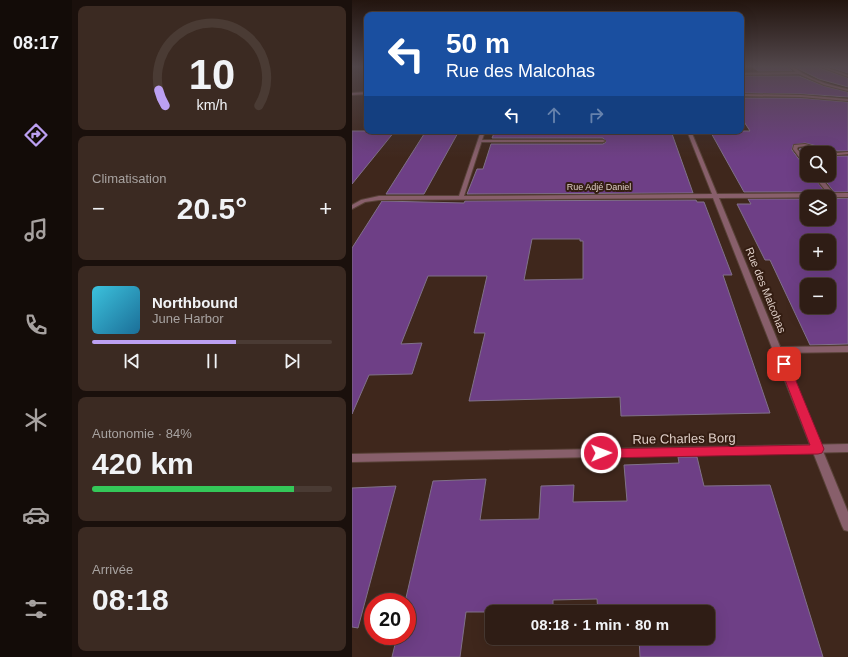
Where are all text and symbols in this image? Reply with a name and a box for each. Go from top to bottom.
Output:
icon: left [380,28,432,80]
text: 50 m [446,28,510,59]
text: 08:17 [13,33,59,53]
text: 10 [189,51,235,98]
text: Rue des Malcohas [446,61,595,81]
text: km/h [197,97,228,113]
icon: left [501,104,523,126]
icon: ahead [543,104,565,126]
icon: right [585,104,607,126]
icon: directions [22,121,50,149]
map controls [800,146,836,314]
button: search [800,146,836,182]
text: Climatisation [92,171,166,186]
street label: Rue Adjé Daniel [567,182,631,192]
button: layers [800,190,836,226]
text: 20.5° [177,192,247,225]
text: − [92,196,105,221]
text: + [319,196,332,221]
icon: music [22,216,50,244]
button: + [800,234,836,270]
street label: Rue des Malcohas [743,246,789,335]
button: − [800,278,836,314]
text: Northbound [152,294,238,311]
icon: phone [22,311,50,339]
text: June Harbor [152,311,224,326]
pin [767,347,801,381]
icon: previous [121,350,143,372]
icon: pause [201,350,223,372]
icon: next [281,350,303,372]
icon: arrive [773,353,795,375]
icon: climate [22,406,50,434]
text: Autonomie · 84% [92,426,192,441]
street label: Rue Charles Borg [632,430,736,447]
position arrow [580,432,622,474]
text: 420 km [92,447,194,480]
icon: car [22,501,50,529]
text: Arrivée [92,562,133,577]
text: 08:18 [92,583,169,616]
speed limit sign: 20 [364,593,416,645]
icon: filters [22,595,50,623]
text: 08:18 · 1 min · 80 m [531,616,669,633]

